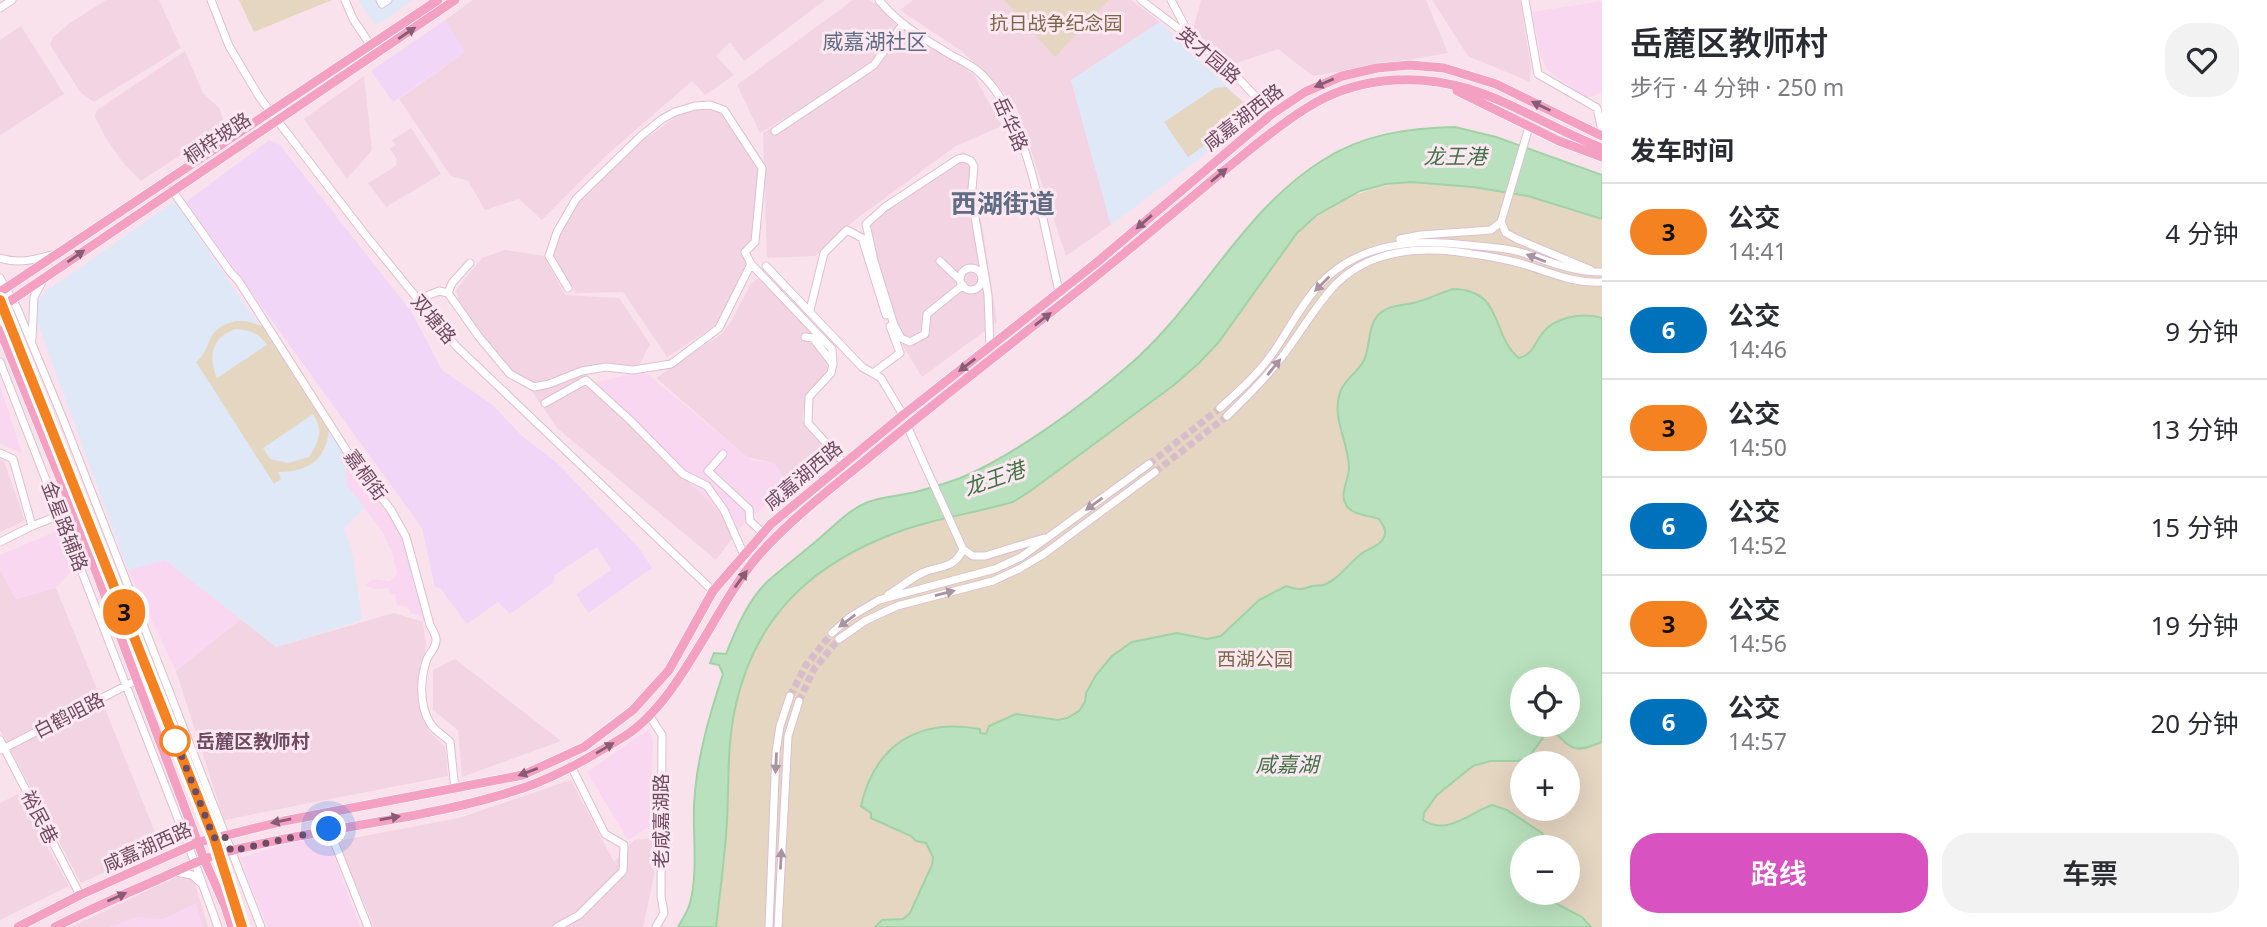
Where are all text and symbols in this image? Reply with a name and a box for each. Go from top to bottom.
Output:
park label: 抗日战争纪念园 [989,10,1123,36]
text: 岳麓区教师村 [1630,20,1828,65]
street label: 英才园路 [1172,21,1246,89]
button: heart [2165,23,2239,97]
one-way arrow [397,26,417,39]
district label: 威嘉湖社区 [823,27,928,55]
text: 步行 · 4 分钟 · 250 m [1630,71,1844,103]
street label: 咸嘉湖西路 [1198,78,1288,156]
one-way arrow [1313,78,1334,89]
street label: 岳华路 [988,93,1034,155]
one-way arrow [1531,101,1551,112]
street label: 桐梓坡路 [178,106,256,170]
text: 发车时间 [1630,132,1734,168]
water label: 龙王港 [1424,142,1489,170]
one-way arrow [1210,168,1227,183]
district label: 西湖街道 [951,185,1055,221]
text: 公交 [1728,199,1780,235]
one-way arrow [1135,214,1153,230]
text: 3 [1662,215,1675,248]
text: 4 分钟 [2165,215,2239,251]
text: 14:41 [1728,235,1787,267]
one-way arrow [67,250,86,263]
one-way arrow [1525,252,1546,263]
one-way arrow [1315,275,1331,292]
street label: 双塘路 [406,289,462,349]
text: 公交 [1728,297,1780,333]
one-way arrow [1033,311,1051,326]
text: 6 [1662,313,1675,346]
text: 9 分钟 [2165,313,2239,349]
text: 14:46 [1728,333,1787,365]
one-way arrow [959,357,977,372]
one-way arrow [1267,358,1282,376]
text: 公交 [1728,395,1780,431]
text: 3 [1662,411,1675,444]
text: 13 分钟 [2150,411,2239,447]
text: 14:50 [1728,431,1787,463]
street label: 咸嘉湖西路 [758,435,848,515]
street label: 嘉桐街 [339,444,393,506]
water label: 龙王港 [960,454,1031,501]
street label: 金星路辅路 [36,477,94,575]
text: 公交 [1728,493,1780,529]
one-way arrow [1085,497,1103,511]
text: 6 [1662,509,1675,542]
text: 15 分钟 [2150,509,2239,545]
text: 14:52 [1728,529,1787,561]
one-way arrow [734,570,748,588]
one-way arrow [934,587,956,598]
line badge: 3 [101,589,147,635]
text: 公交 [1728,591,1780,627]
text: 3 [117,595,131,628]
text: 3 [1662,607,1675,640]
text: 19 分钟 [2150,607,2239,643]
one-way arrow [838,613,856,627]
text: 14:56 [1728,627,1787,659]
park label: 西湖公园 [1217,646,1293,672]
map controls [1510,667,1580,905]
button: locate [1510,667,1580,737]
street label: 白鹤咀路 [29,686,109,744]
text: 公交 [1728,689,1780,725]
text: 6 [1662,705,1675,738]
text: 20 分钟 [2150,705,2239,741]
text: 14:57 [1728,725,1787,757]
marker: 岳麓区教师村 [160,726,190,756]
place label: 岳麓区教师村 [196,728,310,754]
one-way arrow [595,742,614,754]
water label: 咸嘉湖 [1256,750,1321,778]
button: + [1510,751,1580,821]
one-way arrow [770,752,781,774]
one-way arrow [517,766,538,777]
street label: 老咸嘉湖路 [648,773,674,869]
street label: 裕民巷 [15,786,65,848]
your location [311,811,346,846]
one-way arrow [379,812,401,823]
street label: 咸嘉湖西路 [98,816,196,878]
one-way arrow [270,816,292,827]
button: 路线 [1630,833,1928,913]
button: 车票 [1942,833,2239,913]
button: − [1510,835,1580,905]
one-way arrow [776,848,787,870]
one-way arrow [107,891,127,903]

